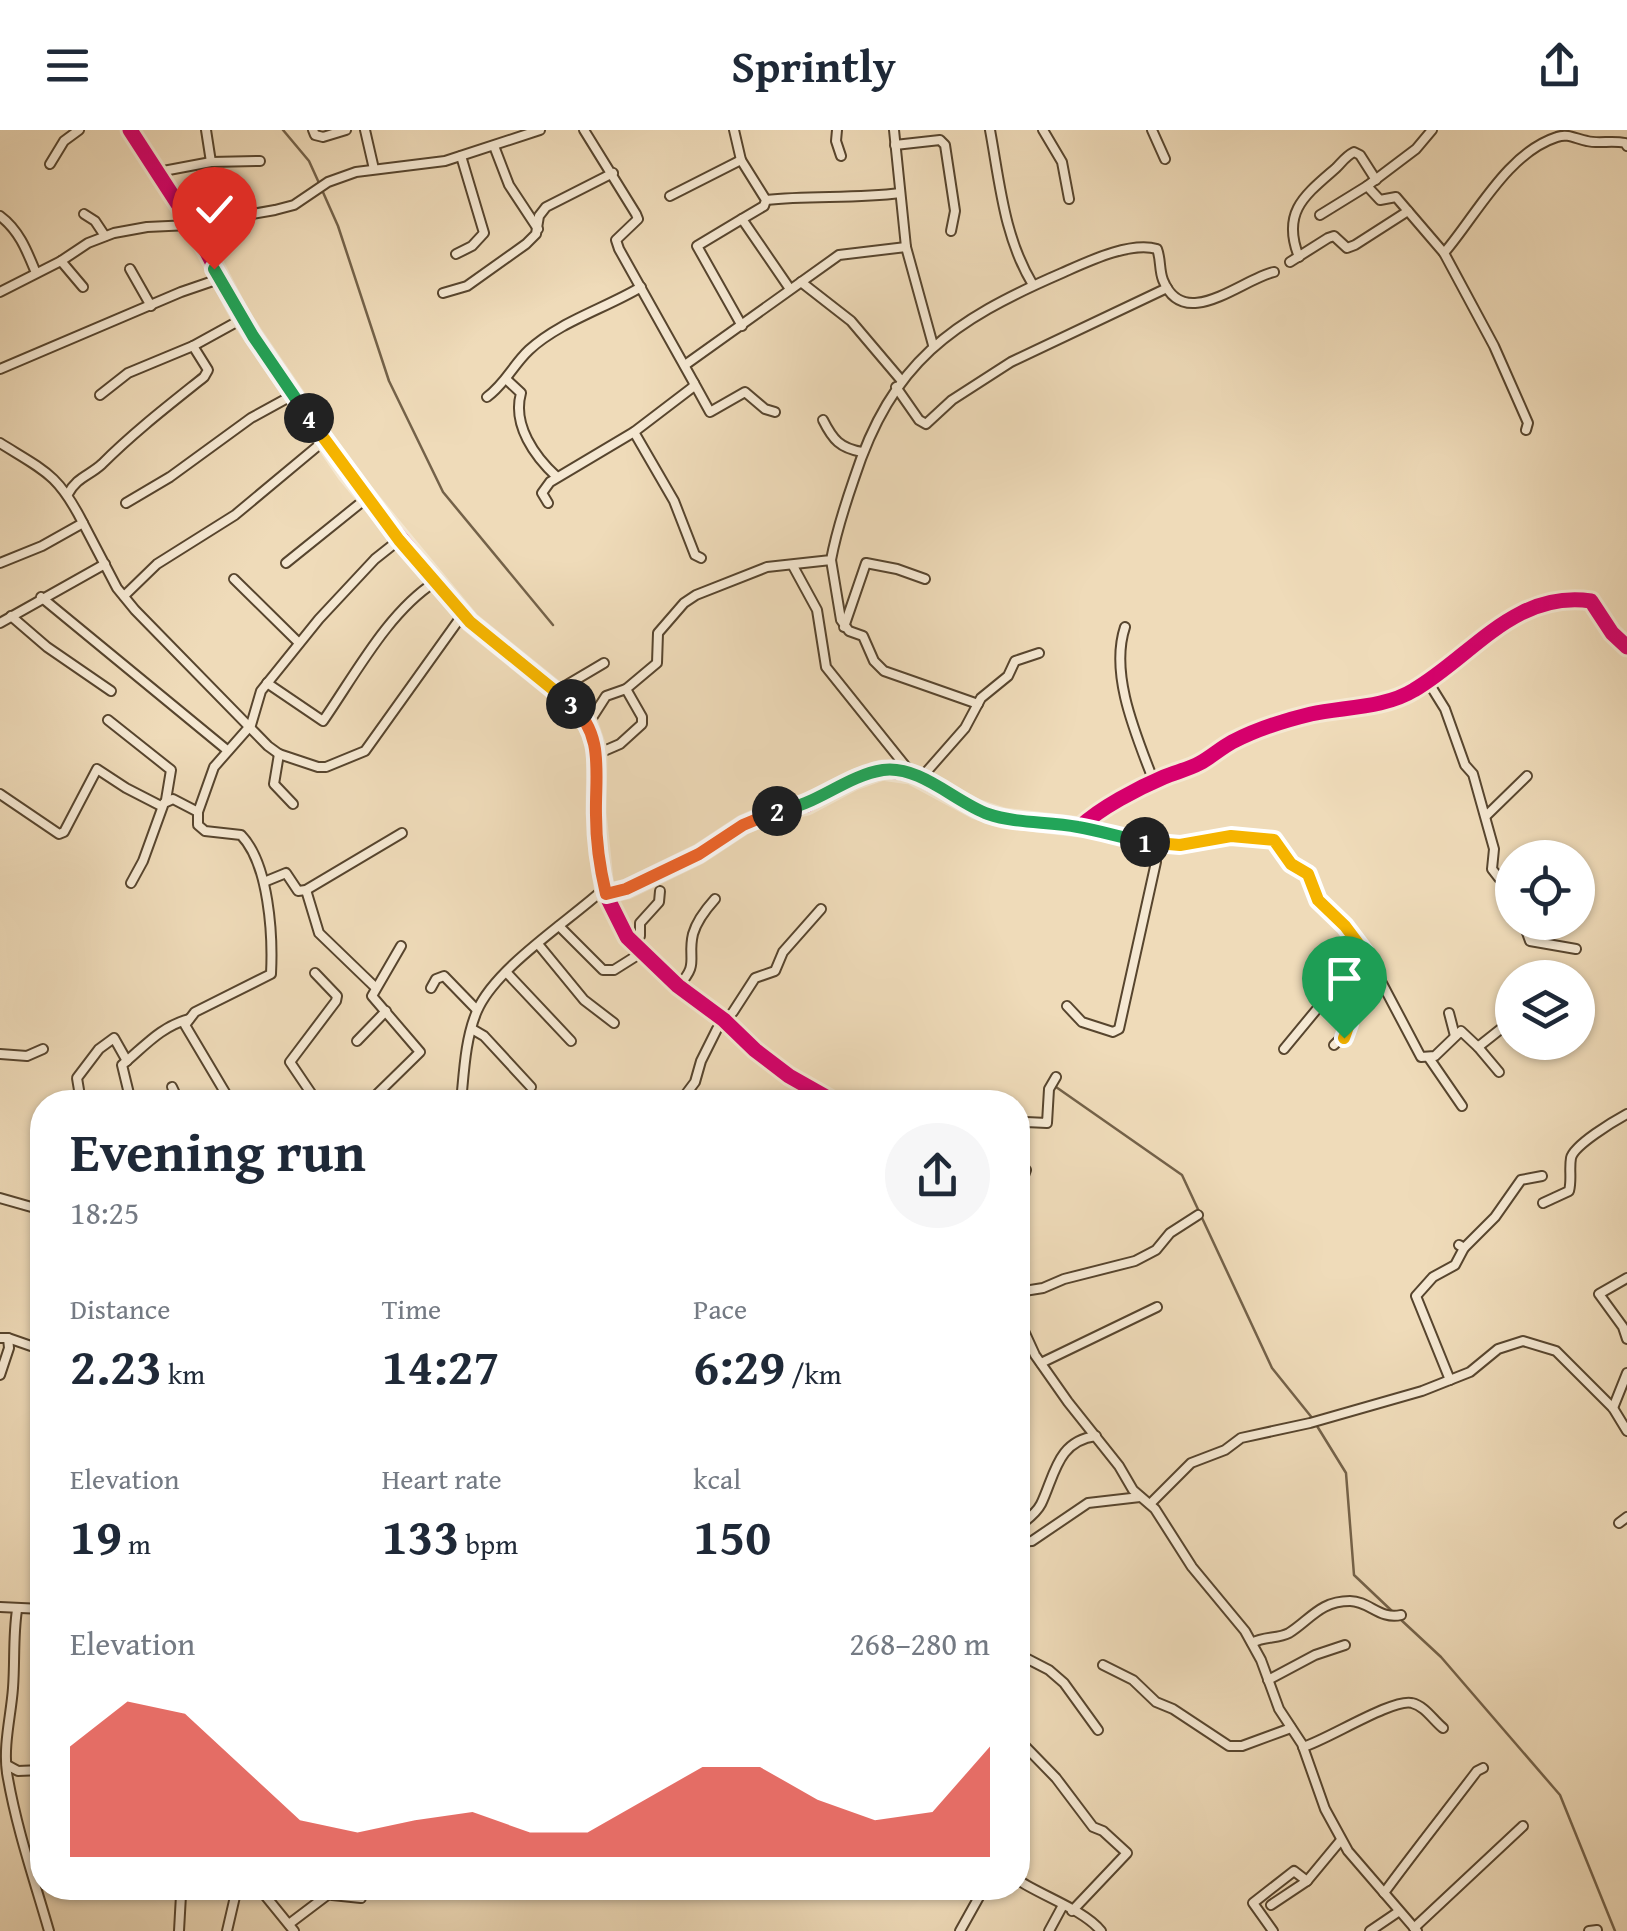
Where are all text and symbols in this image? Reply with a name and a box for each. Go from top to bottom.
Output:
text: Sprintly [731,33,896,98]
icon: menu [40,38,95,93]
icon: share [1532,38,1587,93]
pin [172,167,257,270]
icon: check [187,182,242,237]
pin: 4 [284,393,334,443]
text: 4 [302,397,316,438]
pin: 3 [546,679,596,729]
text: 3 [564,683,578,724]
pin: 2 [752,786,802,836]
text: 2 [770,790,784,831]
pin: 1 [1120,817,1170,867]
text: 1 [1138,821,1152,862]
map controls [1495,840,1595,1060]
button: locate [1495,840,1595,940]
pin [1302,936,1387,1039]
icon: arrive [1317,951,1372,1006]
button: layers [1495,960,1595,1060]
text: Evening run [70,1111,366,1191]
button: share [885,1123,990,1228]
text: 18:25 [70,1189,139,1236]
text: Distance [70,1288,170,1329]
text: Time [382,1288,441,1329]
text: Pace [693,1288,747,1329]
text: 2.23 [70,1329,162,1402]
text: 14:27 [382,1329,499,1402]
text: 6:29 [693,1329,785,1402]
text: km [162,1353,205,1394]
text: /km [785,1353,842,1394]
text: Elevation [70,1458,180,1499]
text: Heart rate [382,1458,502,1499]
text: kcal [693,1458,741,1499]
text: 19 [70,1499,122,1572]
text: 133 [382,1499,459,1572]
text: 150 [693,1499,771,1572]
text: m [122,1523,151,1564]
text: bpm [459,1523,518,1564]
text: Elevation [70,1620,195,1667]
text: 268–280 m [849,1620,990,1667]

